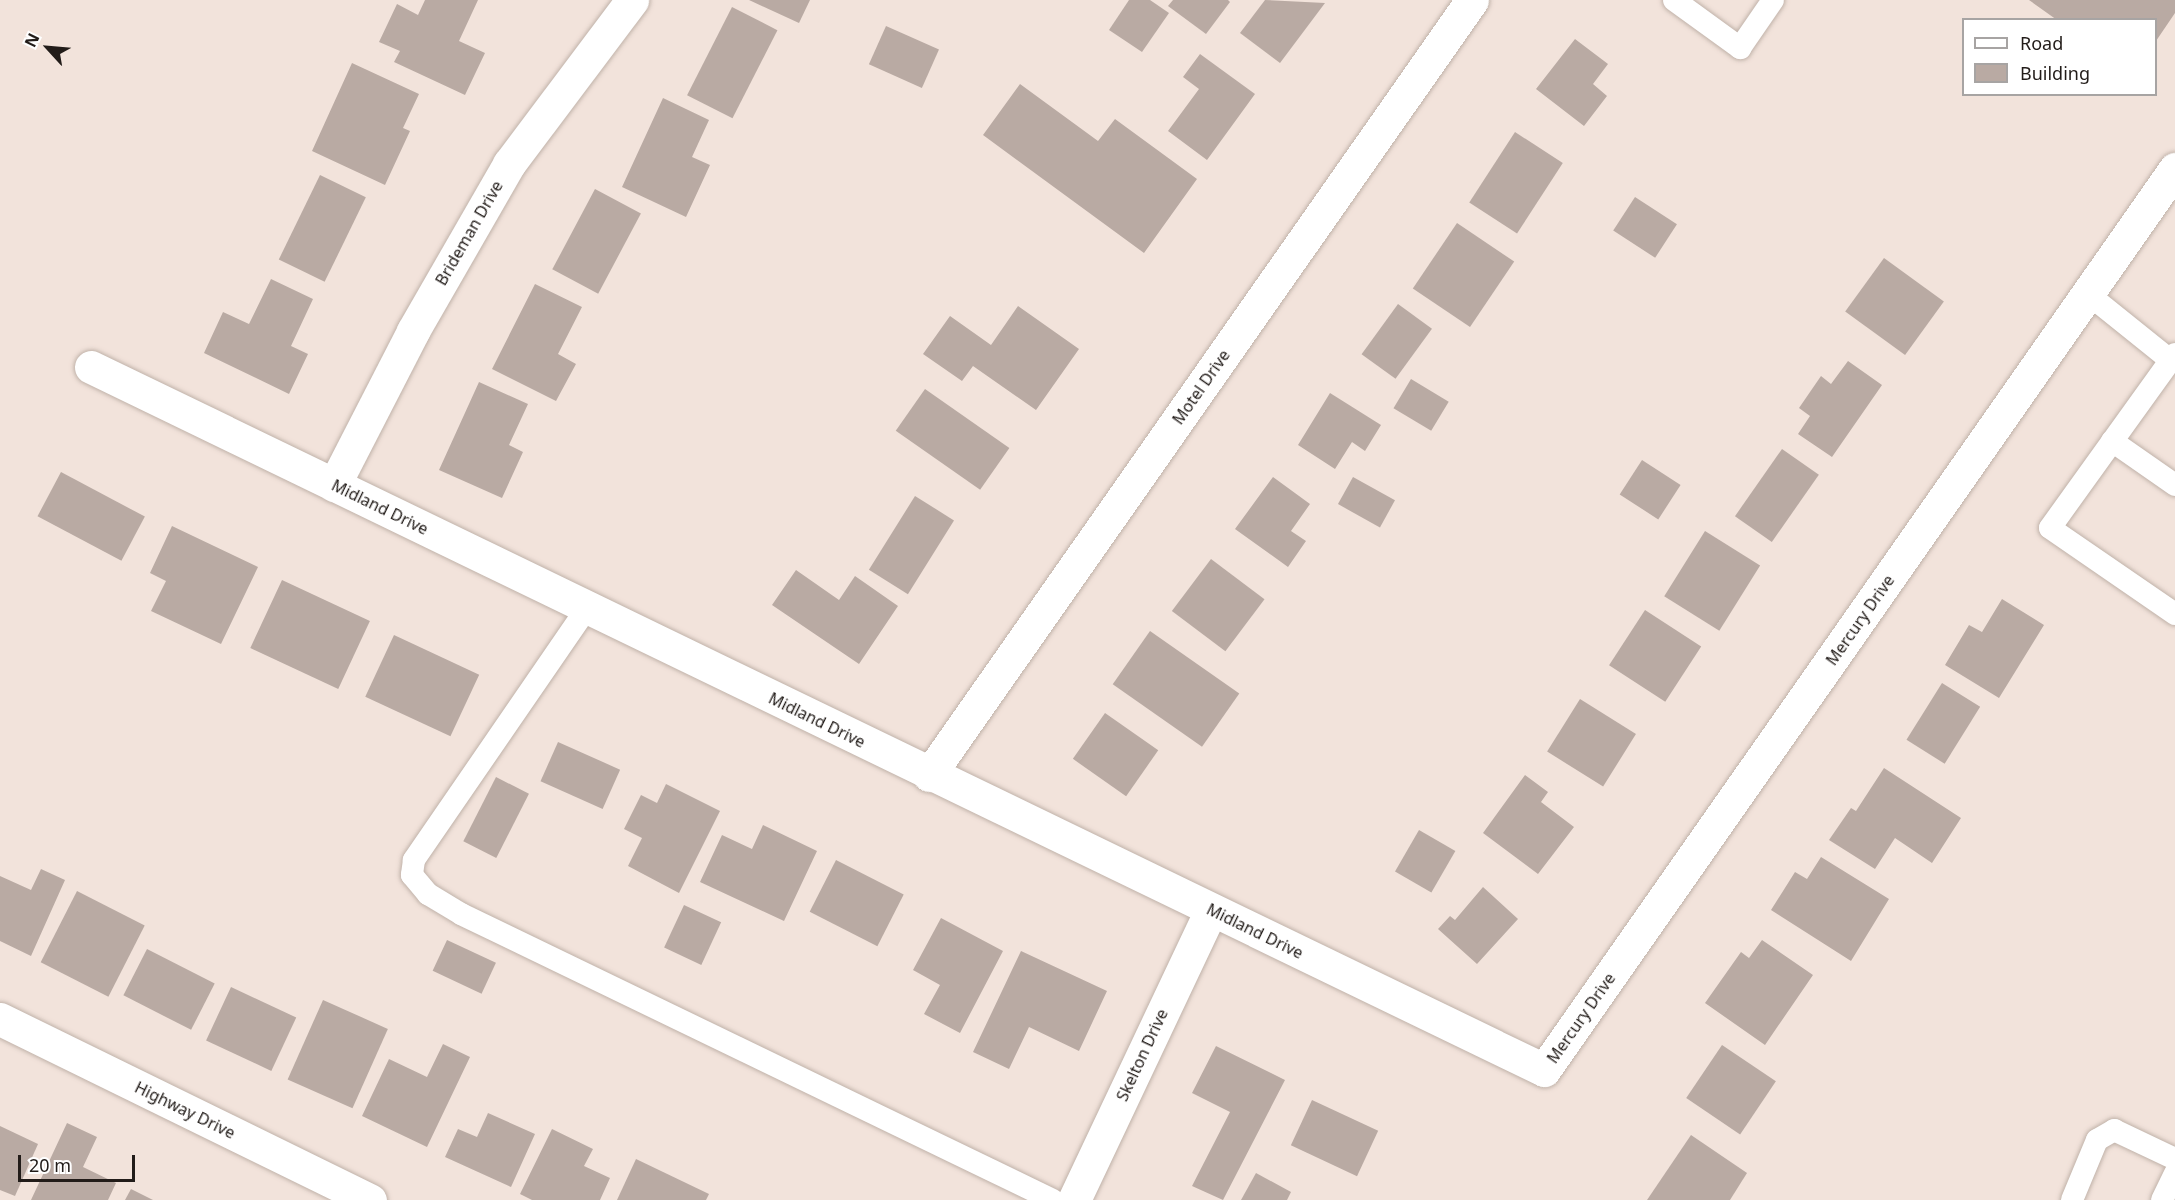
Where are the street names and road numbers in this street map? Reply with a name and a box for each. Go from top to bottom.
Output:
street label: Brideman Drive [431,177,507,289]
street label: Motel Drive [1168,346,1234,428]
street label: Midland Drive [329,475,431,539]
street label: Mercury Drive [1822,571,1898,669]
street label: Midland Drive [766,688,868,752]
street label: Midland Drive [1204,899,1306,963]
street label: Mercury Drive [1543,969,1619,1067]
street label: Skelton Drive [1112,1006,1172,1104]
street label: Highway Drive [132,1077,238,1143]

